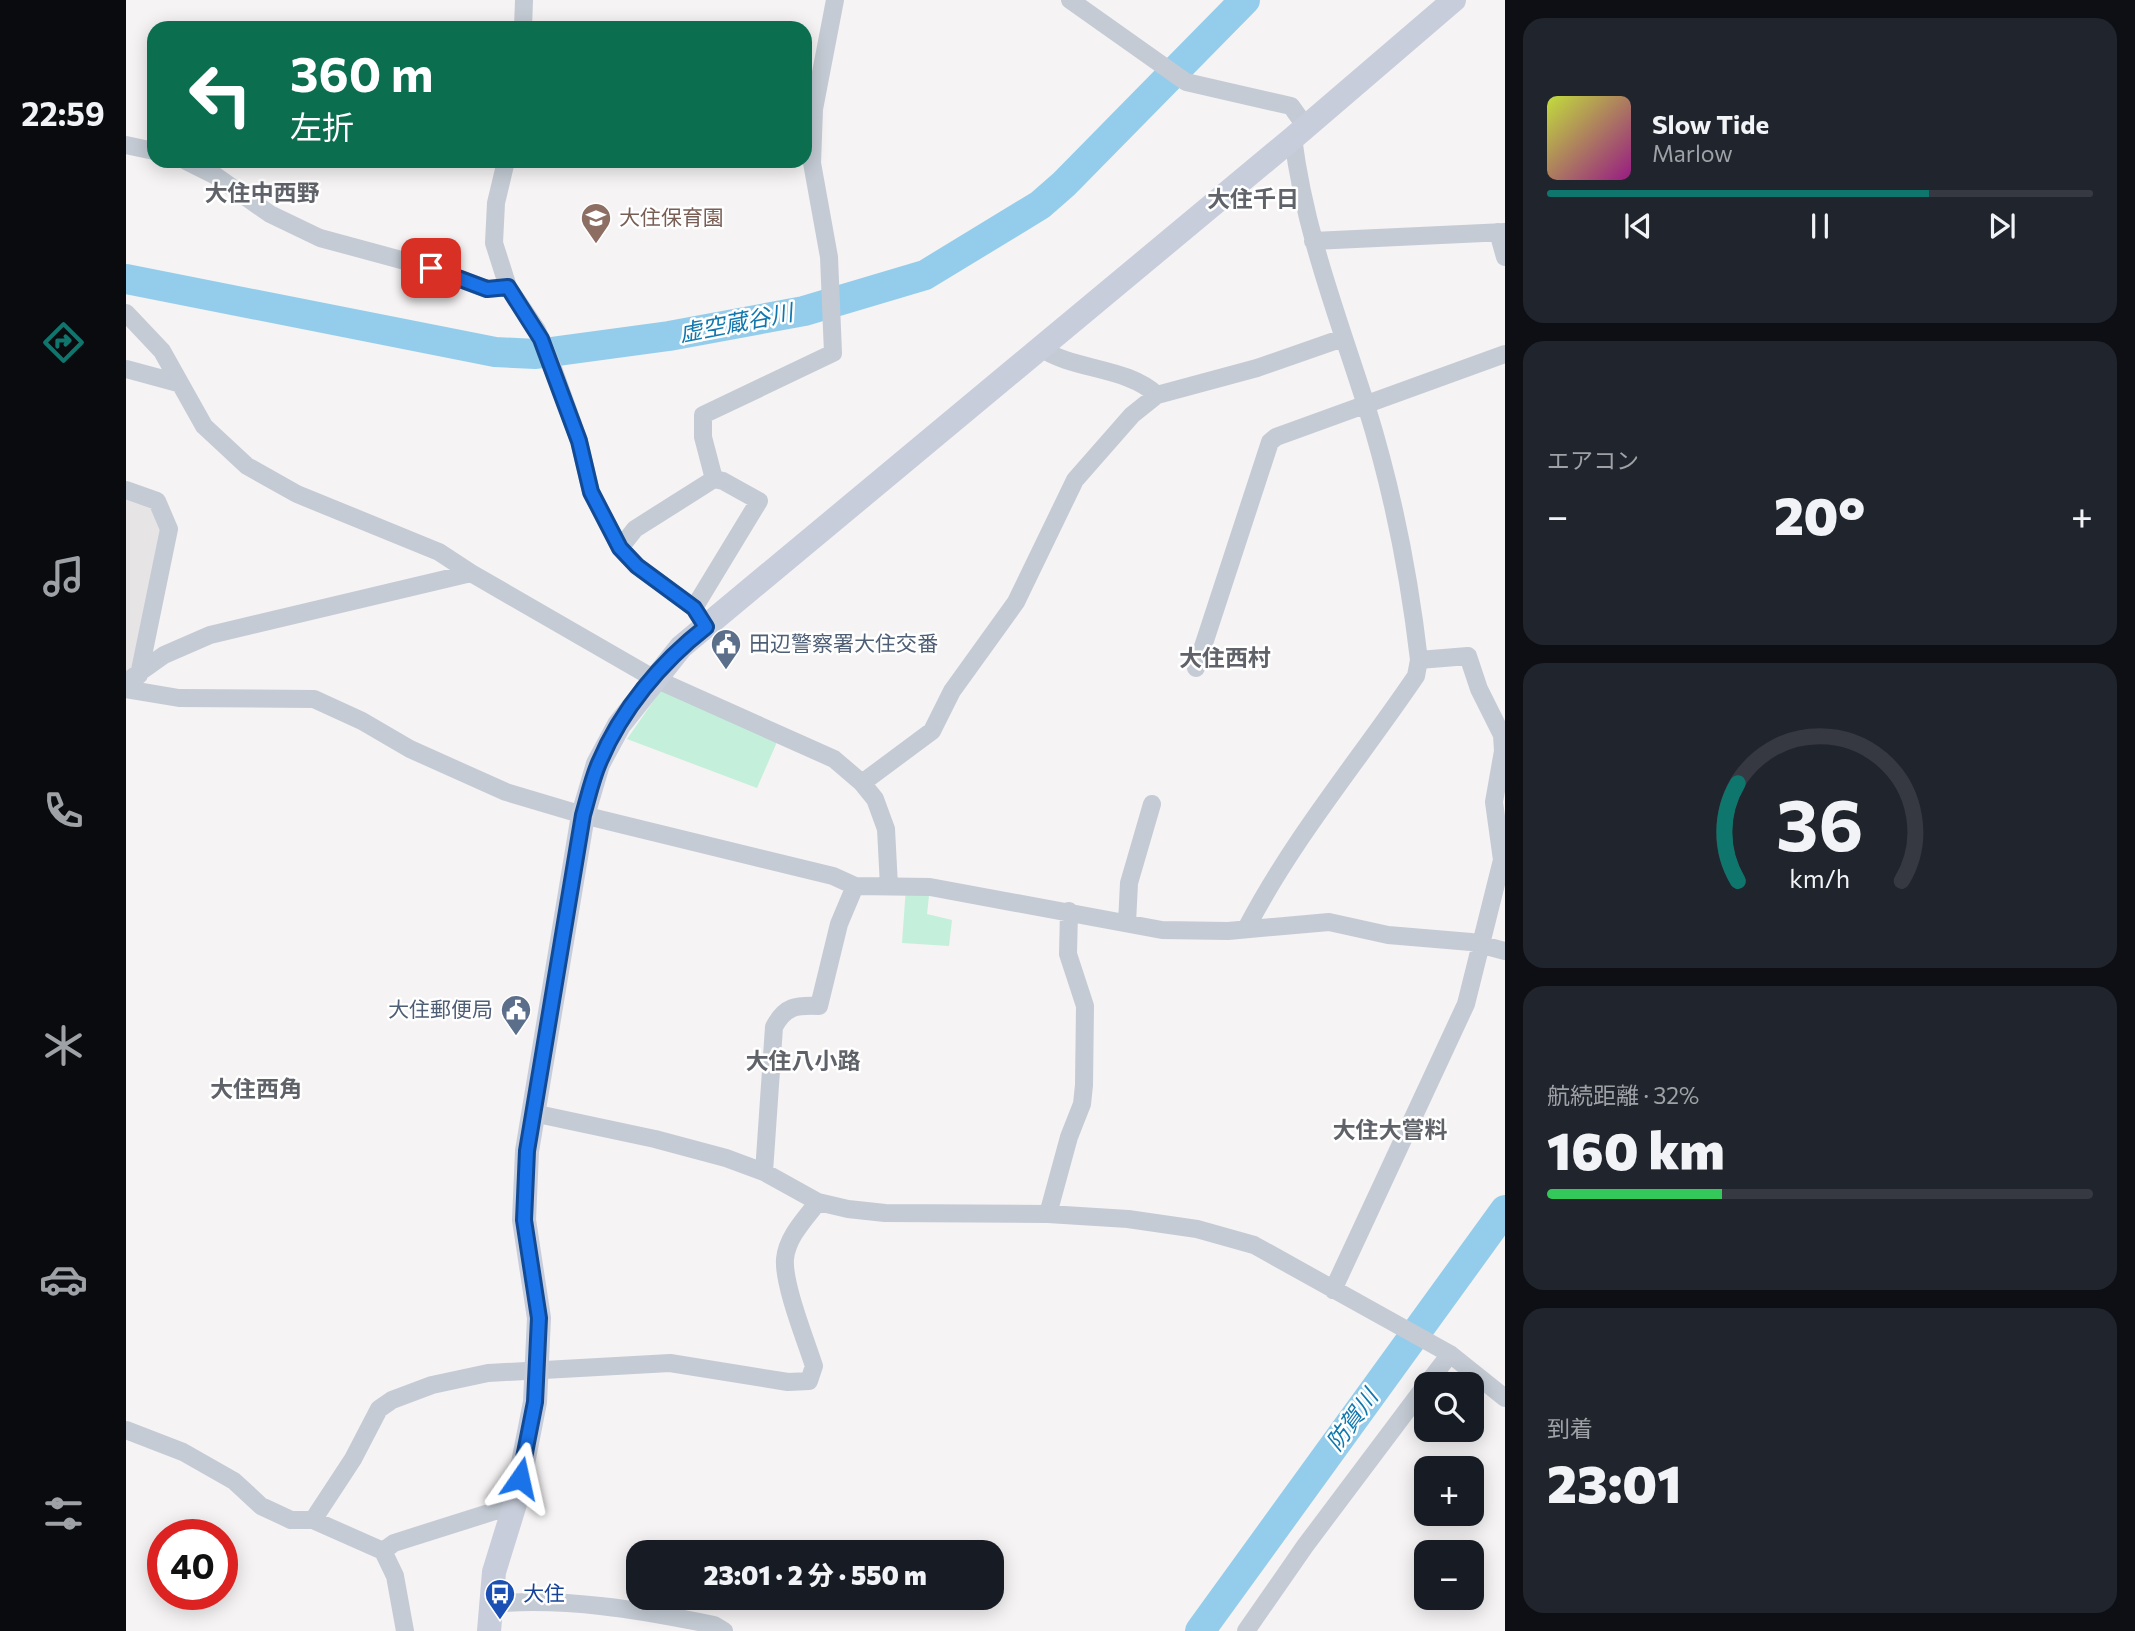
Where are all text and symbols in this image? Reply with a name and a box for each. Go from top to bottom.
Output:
text: 360 m [290,42,433,102]
icon: left [175,49,266,140]
text: 22:59 [21,93,105,133]
text: 左折 [290,106,354,146]
text: Slow Tide [1652,108,1769,139]
text: Marlow [1652,139,1733,167]
district label: 大住中西野 [205,178,320,206]
district label: 大住千日 [1207,184,1299,212]
school or university icon: 大住保育園 [579,201,613,245]
place label: 大住保育園 [619,204,724,229]
icon: previous [1619,207,1657,245]
icon: pause [1801,207,1839,245]
icon: next [1983,207,2021,245]
pin [401,238,461,298]
icon: arrive [412,249,450,287]
water label: 虚空蔵谷川 [677,297,798,347]
icon: directions [39,318,88,367]
text: エアコン [1547,446,1639,474]
text: 20° [1774,482,1865,546]
text: − [1547,491,1569,538]
text: + [2071,491,2093,538]
icon: music [39,552,88,601]
public building icon: 田辺警察署大住交番 [709,627,743,671]
place label: 田辺警察署大住交番 [749,630,938,655]
district label: 大住西村 [1179,643,1271,671]
text: 36 [1776,778,1864,867]
icon: phone [39,786,88,835]
text: km/h [1790,863,1850,893]
public building icon: 大住郵便局 [499,993,533,1037]
place label: 大住郵便局 [388,996,493,1021]
icon: climate [39,1021,88,1070]
district label: 大住八小路 [746,1046,861,1074]
district label: 大住西角 [210,1074,302,1102]
text: 航続距離 · 32% [1547,1081,1699,1109]
district label: 大住大嘗料 [1333,1115,1448,1143]
text: 160 km [1547,1117,1725,1181]
icon: car [39,1255,88,1304]
map controls [1414,1372,1484,1610]
button: search [1414,1372,1484,1442]
water label: 防賀川 [1320,1381,1385,1456]
text: 到着 [1547,1414,1593,1442]
position arrow [483,1441,557,1515]
text: 23:01 [1547,1450,1681,1514]
button: + [1414,1456,1484,1526]
icon: filters [39,1489,88,1538]
speed limit sign: 40 [147,1519,238,1610]
button: − [1414,1540,1484,1610]
text: 23:01 · 2 分 · 550 m [703,1559,927,1590]
bus stop icon: 大住 [483,1577,517,1621]
place label: 大住 [523,1580,565,1605]

